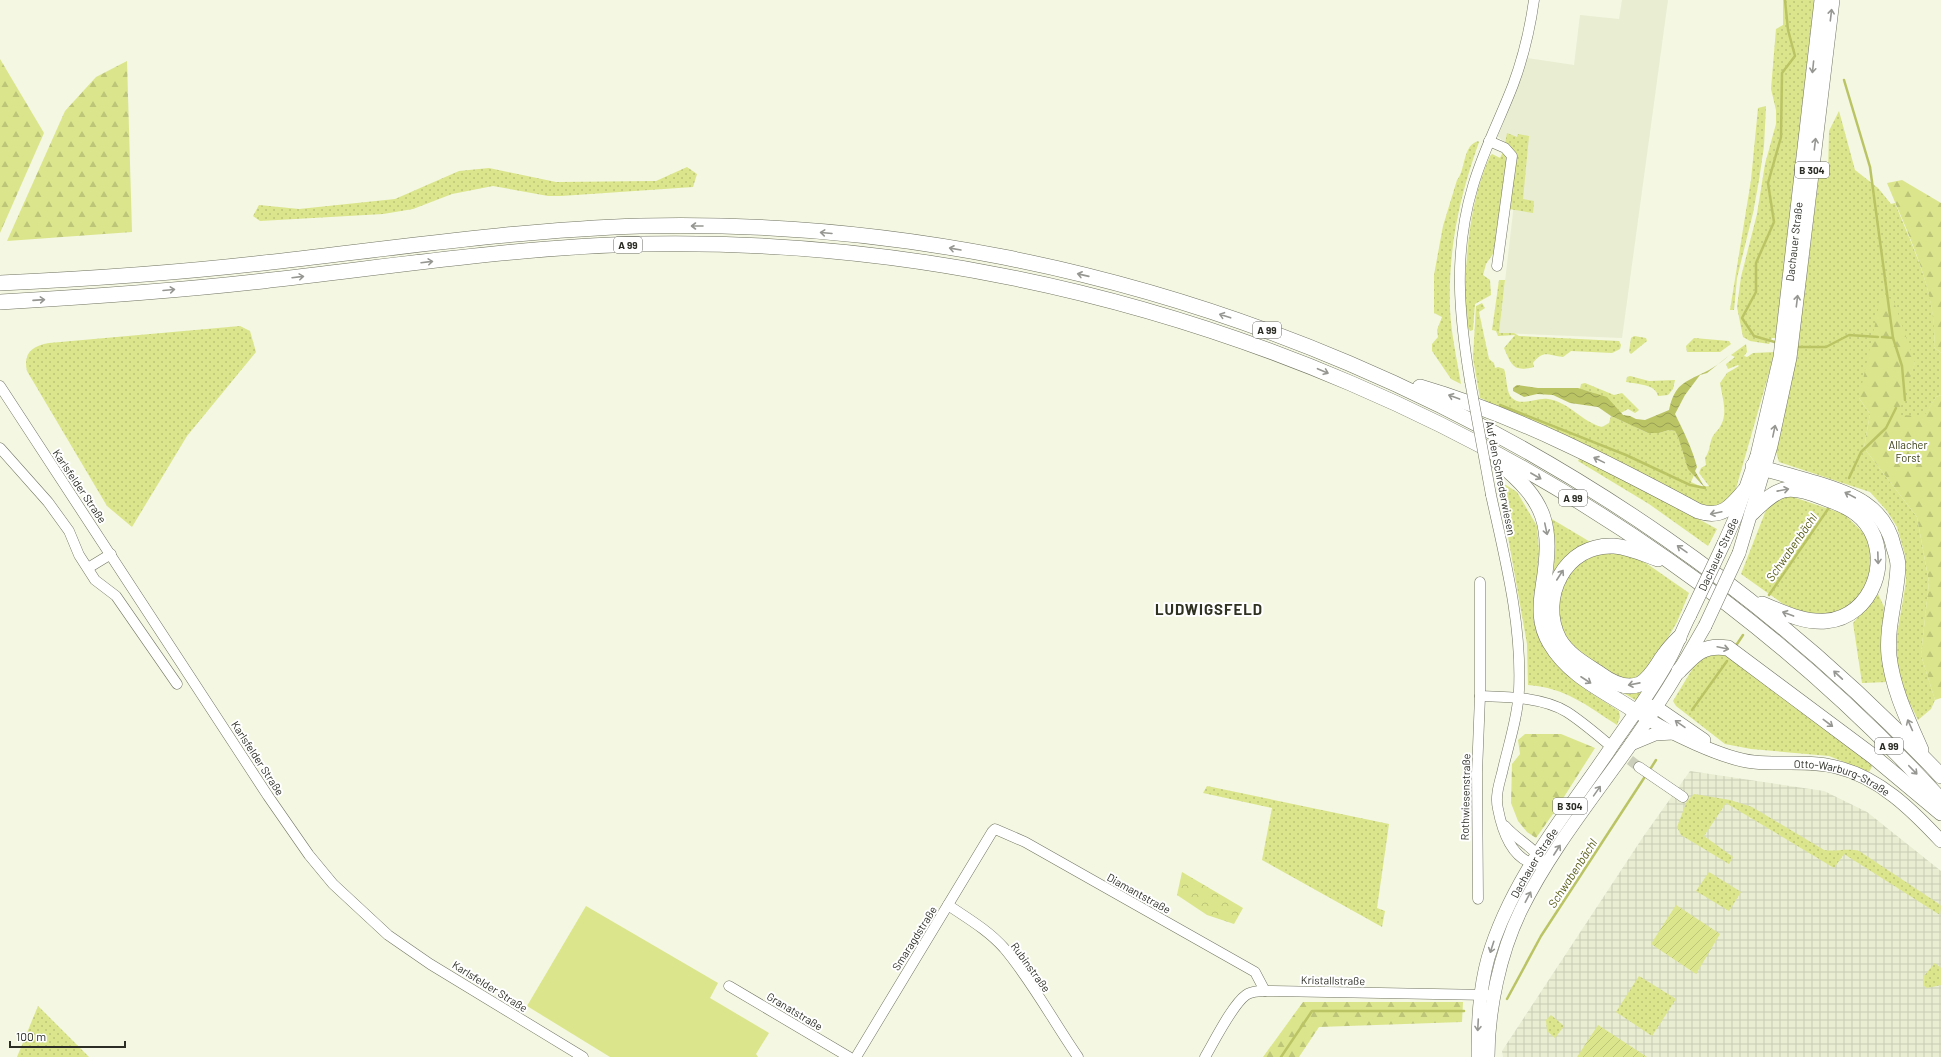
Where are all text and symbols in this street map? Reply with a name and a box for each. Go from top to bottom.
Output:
one-way arrow [1827,9,1835,22]
one-way arrow [1809,60,1817,73]
one-way arrow [1812,138,1819,151]
road number: B 304 [1795,162,1829,178]
street label: Dachauer Straße [1782,201,1804,282]
one-way arrow [691,222,704,230]
one-way arrow [820,230,833,237]
road number: A 99 [614,237,642,253]
one-way arrow [949,245,962,253]
one-way arrow [420,258,433,266]
one-way arrow [1077,271,1090,279]
one-way arrow [291,273,304,281]
one-way arrow [162,286,175,293]
one-way arrow [1793,295,1800,308]
one-way arrow [32,296,45,303]
one-way arrow [1218,312,1231,319]
road number: A 99 [1253,322,1281,338]
one-way arrow [1317,368,1329,376]
one-way arrow [1449,393,1461,401]
street label: Auf den Schrederwiesen [1484,420,1518,536]
one-way arrow [1771,425,1779,438]
park label: Allacher Forst [1889,438,1927,464]
street label: Karlsfelder Straße [51,447,110,525]
one-way arrow [1594,456,1606,463]
one-way arrow [1530,472,1542,480]
one-way arrow [1776,486,1789,494]
road number: A 99 [1559,490,1587,506]
one-way arrow [1844,491,1856,498]
one-way arrow [1710,509,1723,517]
water label: Schwabenbächl [1762,510,1820,584]
street label: Dachauer Straße [1695,515,1741,593]
one-way arrow [1543,522,1551,535]
one-way arrow [1677,545,1688,553]
one-way arrow [1875,551,1882,564]
one-way arrow [1556,570,1565,581]
district label: LUDWIGSFELD [1155,600,1263,618]
one-way arrow [1783,609,1795,617]
one-way arrow [1716,644,1729,652]
one-way arrow [1833,670,1843,680]
one-way arrow [1580,676,1591,684]
one-way arrow [1627,681,1640,689]
street label: Karlsfelder Straße [229,718,287,798]
one-way arrow [1822,719,1833,727]
one-way arrow [1906,719,1913,731]
one-way arrow [1675,720,1686,728]
road number: A 99 [1875,738,1903,754]
street label: Rothwiesenstraße [1458,753,1472,841]
street label: Otto-Warburg-Straße [1794,756,1893,798]
one-way arrow [1908,765,1917,775]
one-way arrow [1593,786,1602,797]
road number: B 304 [1553,798,1587,814]
street label: Dachauer Straße [1507,825,1560,900]
water label: Schwabenbächl [1544,836,1600,910]
one-way arrow [1553,845,1561,856]
street label: Diamantstraße [1105,870,1173,916]
one-way arrow [1525,892,1532,904]
street label: Smaragdstraße [889,903,939,973]
street label: Rubinstraße [1009,940,1053,994]
one-way arrow [1488,941,1495,954]
street label: Karlsfelder Straße [450,958,530,1014]
street label: Kristallstraße [1301,973,1365,987]
street label: Granatstraße [765,989,825,1033]
one-way arrow [1474,1018,1481,1031]
scale bar [10,1023,125,1049]
text: 100 m [16,1029,46,1043]

